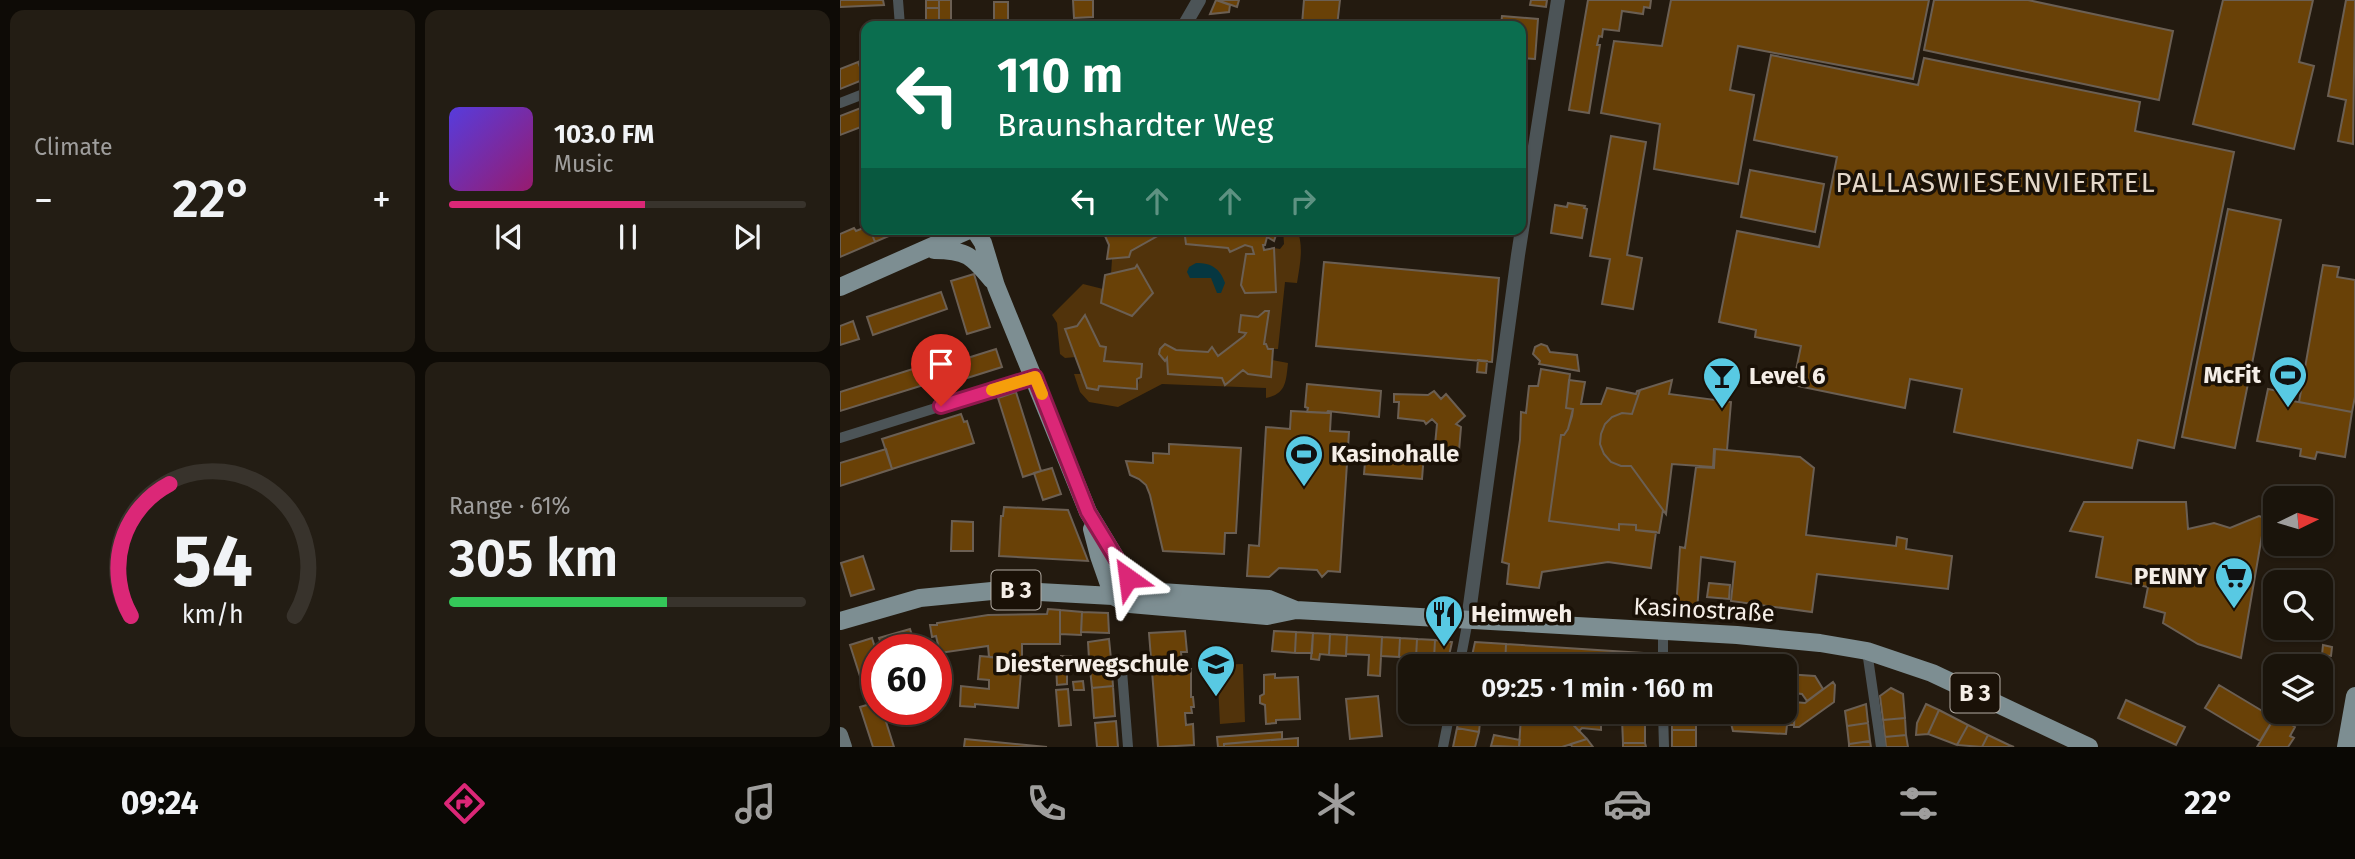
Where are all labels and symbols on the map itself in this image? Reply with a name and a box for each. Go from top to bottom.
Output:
district label: PALLASWIESENVIERTEL [1835,166,2157,199]
pin [911,334,971,406]
sports icon: McFit [2267,354,2309,409]
bar icon: Level 6 [1701,355,1743,410]
place label: McFit [2204,361,2262,389]
place label: Level 6 [1749,362,1826,390]
sports icon: Kasinohalle [1283,433,1325,488]
place label: Kasinohalle [1331,440,1459,468]
north arrow [2263,486,2333,556]
position arrow [1091,541,1165,615]
supermarket icon: PENNY [2213,555,2255,610]
place label: PENNY [2134,562,2208,590]
road number: B 3 [992,570,1040,610]
street label: Kasinostraße [1633,592,1775,628]
restaurant icon: Heimweh [1423,593,1465,648]
place label: Heimweh [1471,600,1572,628]
speed limit sign: 60 [861,634,952,725]
school or university icon: Diesterwegschule [1195,643,1237,698]
place label: Diesterwegschule [995,650,1189,678]
road number: B 3 [1950,674,2000,712]

